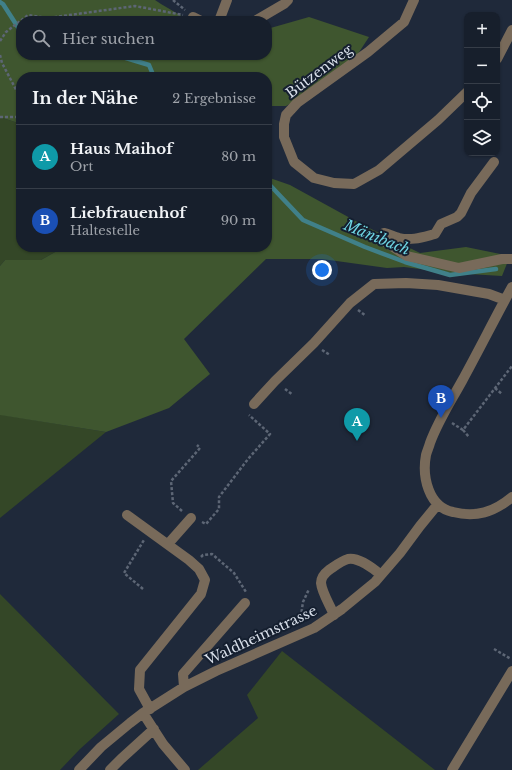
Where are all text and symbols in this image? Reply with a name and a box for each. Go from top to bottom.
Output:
map controls [464,12,500,156]
button: + [464,12,500,48]
search box [16,16,272,60]
icon: search [30,27,52,49]
text: Hier suchen [62,29,155,48]
street label: Bützenweg [282,40,356,102]
button: − [464,48,500,84]
button: locate [464,84,500,120]
text: In der Nähe [32,88,138,109]
text: 2 Ergebnisse [172,90,256,107]
button: layers [464,120,500,156]
text: Haus Maihof [70,139,173,158]
text: A [40,148,50,165]
text: 80 m [221,148,256,165]
text: Ort [70,158,93,175]
text: Liebfrauenhof [70,203,186,222]
text: B [40,212,50,229]
text: 90 m [221,212,256,229]
water label: Mänibach [340,215,413,259]
text: Haltestelle [70,222,140,239]
your location [312,260,332,280]
pin: B [428,385,454,418]
pin: A [344,408,370,441]
street label: Waldheimstrasse [201,601,320,669]

